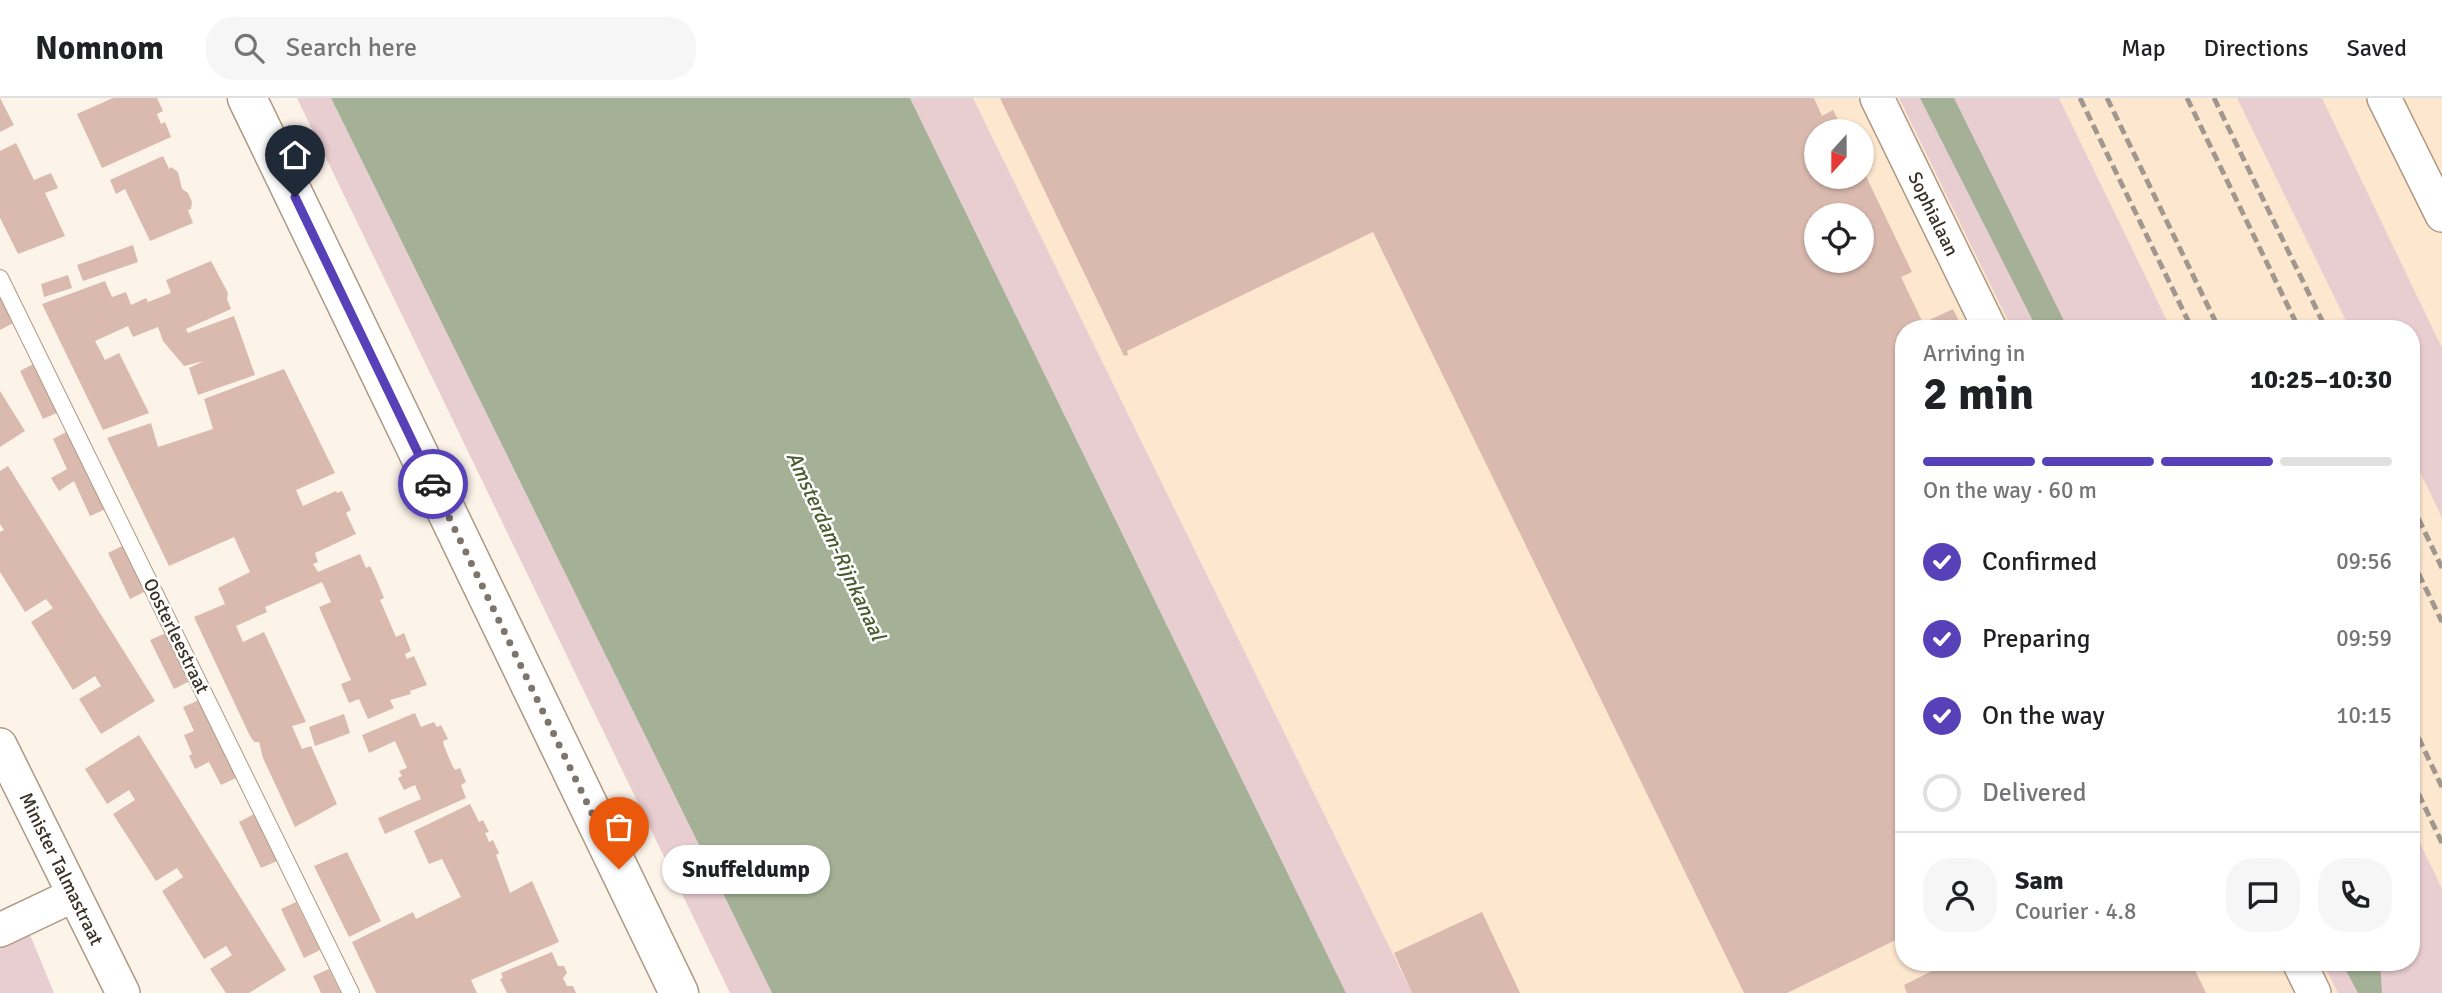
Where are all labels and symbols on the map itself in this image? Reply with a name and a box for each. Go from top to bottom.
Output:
north arrow [1804,119,1874,189]
pin [265,125,325,197]
street label: Sophialaan [1902,168,1964,260]
water label: Amsterdam-Rijnkanaal [781,447,892,646]
courier [398,449,468,519]
street label: Oosterleestraat [138,574,214,698]
street label: Minister Talmastraat [14,789,109,950]
pin [589,797,649,869]
callout: Snuffeldump [661,844,829,894]

